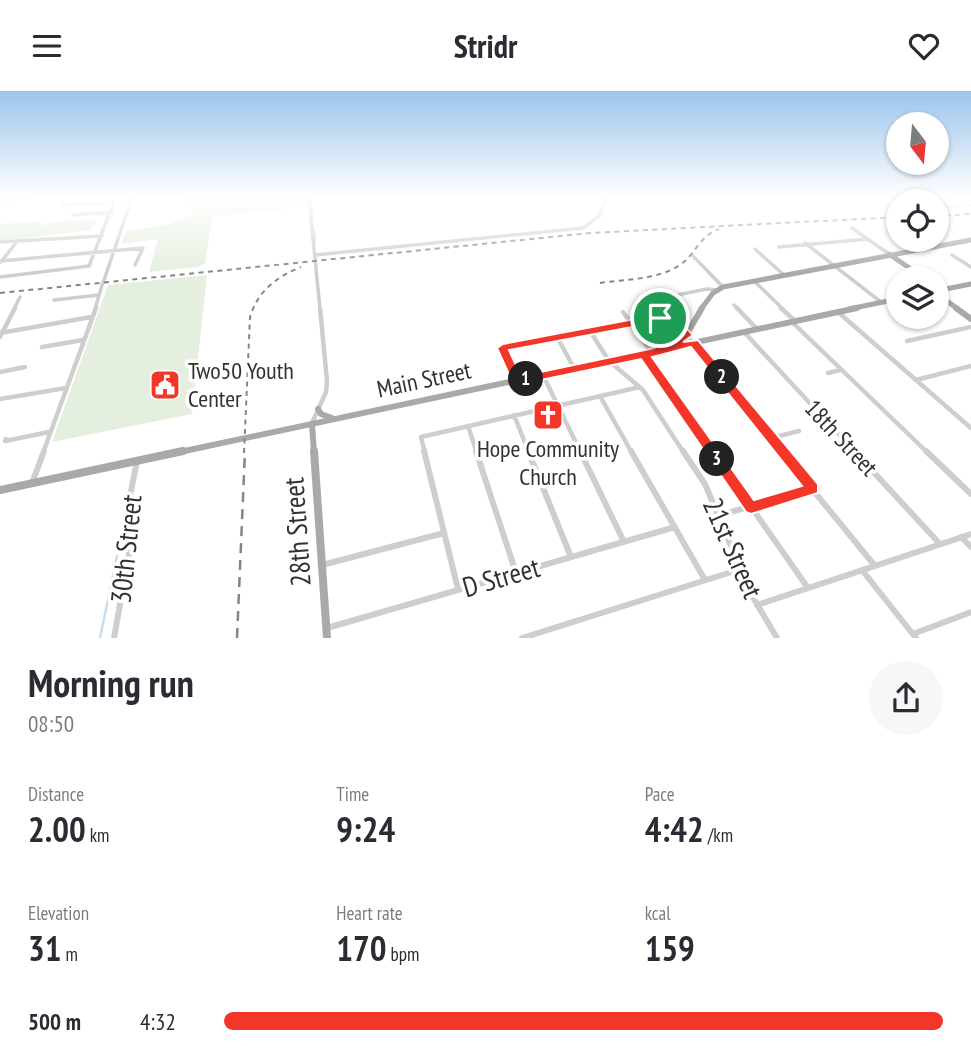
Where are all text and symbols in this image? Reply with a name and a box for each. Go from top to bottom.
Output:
text: Stridr [454,25,517,67]
icon: menu [28,27,66,65]
icon: heart [905,27,943,65]
north arrow [886,112,948,175]
map controls [886,112,949,329]
button: locate [886,189,949,252]
button: layers [886,266,949,329]
pin [630,288,690,348]
icon: arrive [641,299,679,337]
street label: Main Street [374,354,474,405]
place label: Two50 Youth Center [188,355,294,414]
pin: 2 [704,359,740,395]
pin: 1 [508,361,544,397]
text: 2 [717,364,726,388]
text: 1 [521,366,530,390]
public building icon: Two50 Youth Center [148,368,182,402]
street label: 18th Street [798,393,885,483]
church icon: Hope Community Church [531,398,565,432]
place label: Hope Community Church [477,433,619,492]
pin: 3 [700,441,734,477]
text: 3 [712,446,721,470]
street label: 28th Street [274,476,319,588]
street label: 30th Street [101,492,150,605]
street label: 21st Street [695,492,772,604]
street label: D Street [458,548,544,605]
text: Morning run [28,658,194,707]
button: share [869,661,943,735]
text: 08:50 [28,709,74,738]
text: Distance [28,782,84,806]
text: Time [336,782,369,806]
text: Pace [645,782,675,806]
text: 2.00 [28,806,86,852]
text: 9:24 [336,806,395,852]
text: 4:42 [645,806,704,852]
text: km [86,823,109,847]
text: /km [704,823,733,847]
text: Elevation [28,901,89,925]
text: Heart rate [336,901,403,925]
text: kcal [645,901,671,925]
text: 31 [28,925,61,971]
text: 170 [336,925,387,971]
text: 159 [645,925,695,971]
text: m [61,942,78,966]
text: bpm [387,942,419,966]
text: 500 m [28,1007,81,1036]
text: 4:32 [140,1007,176,1036]

